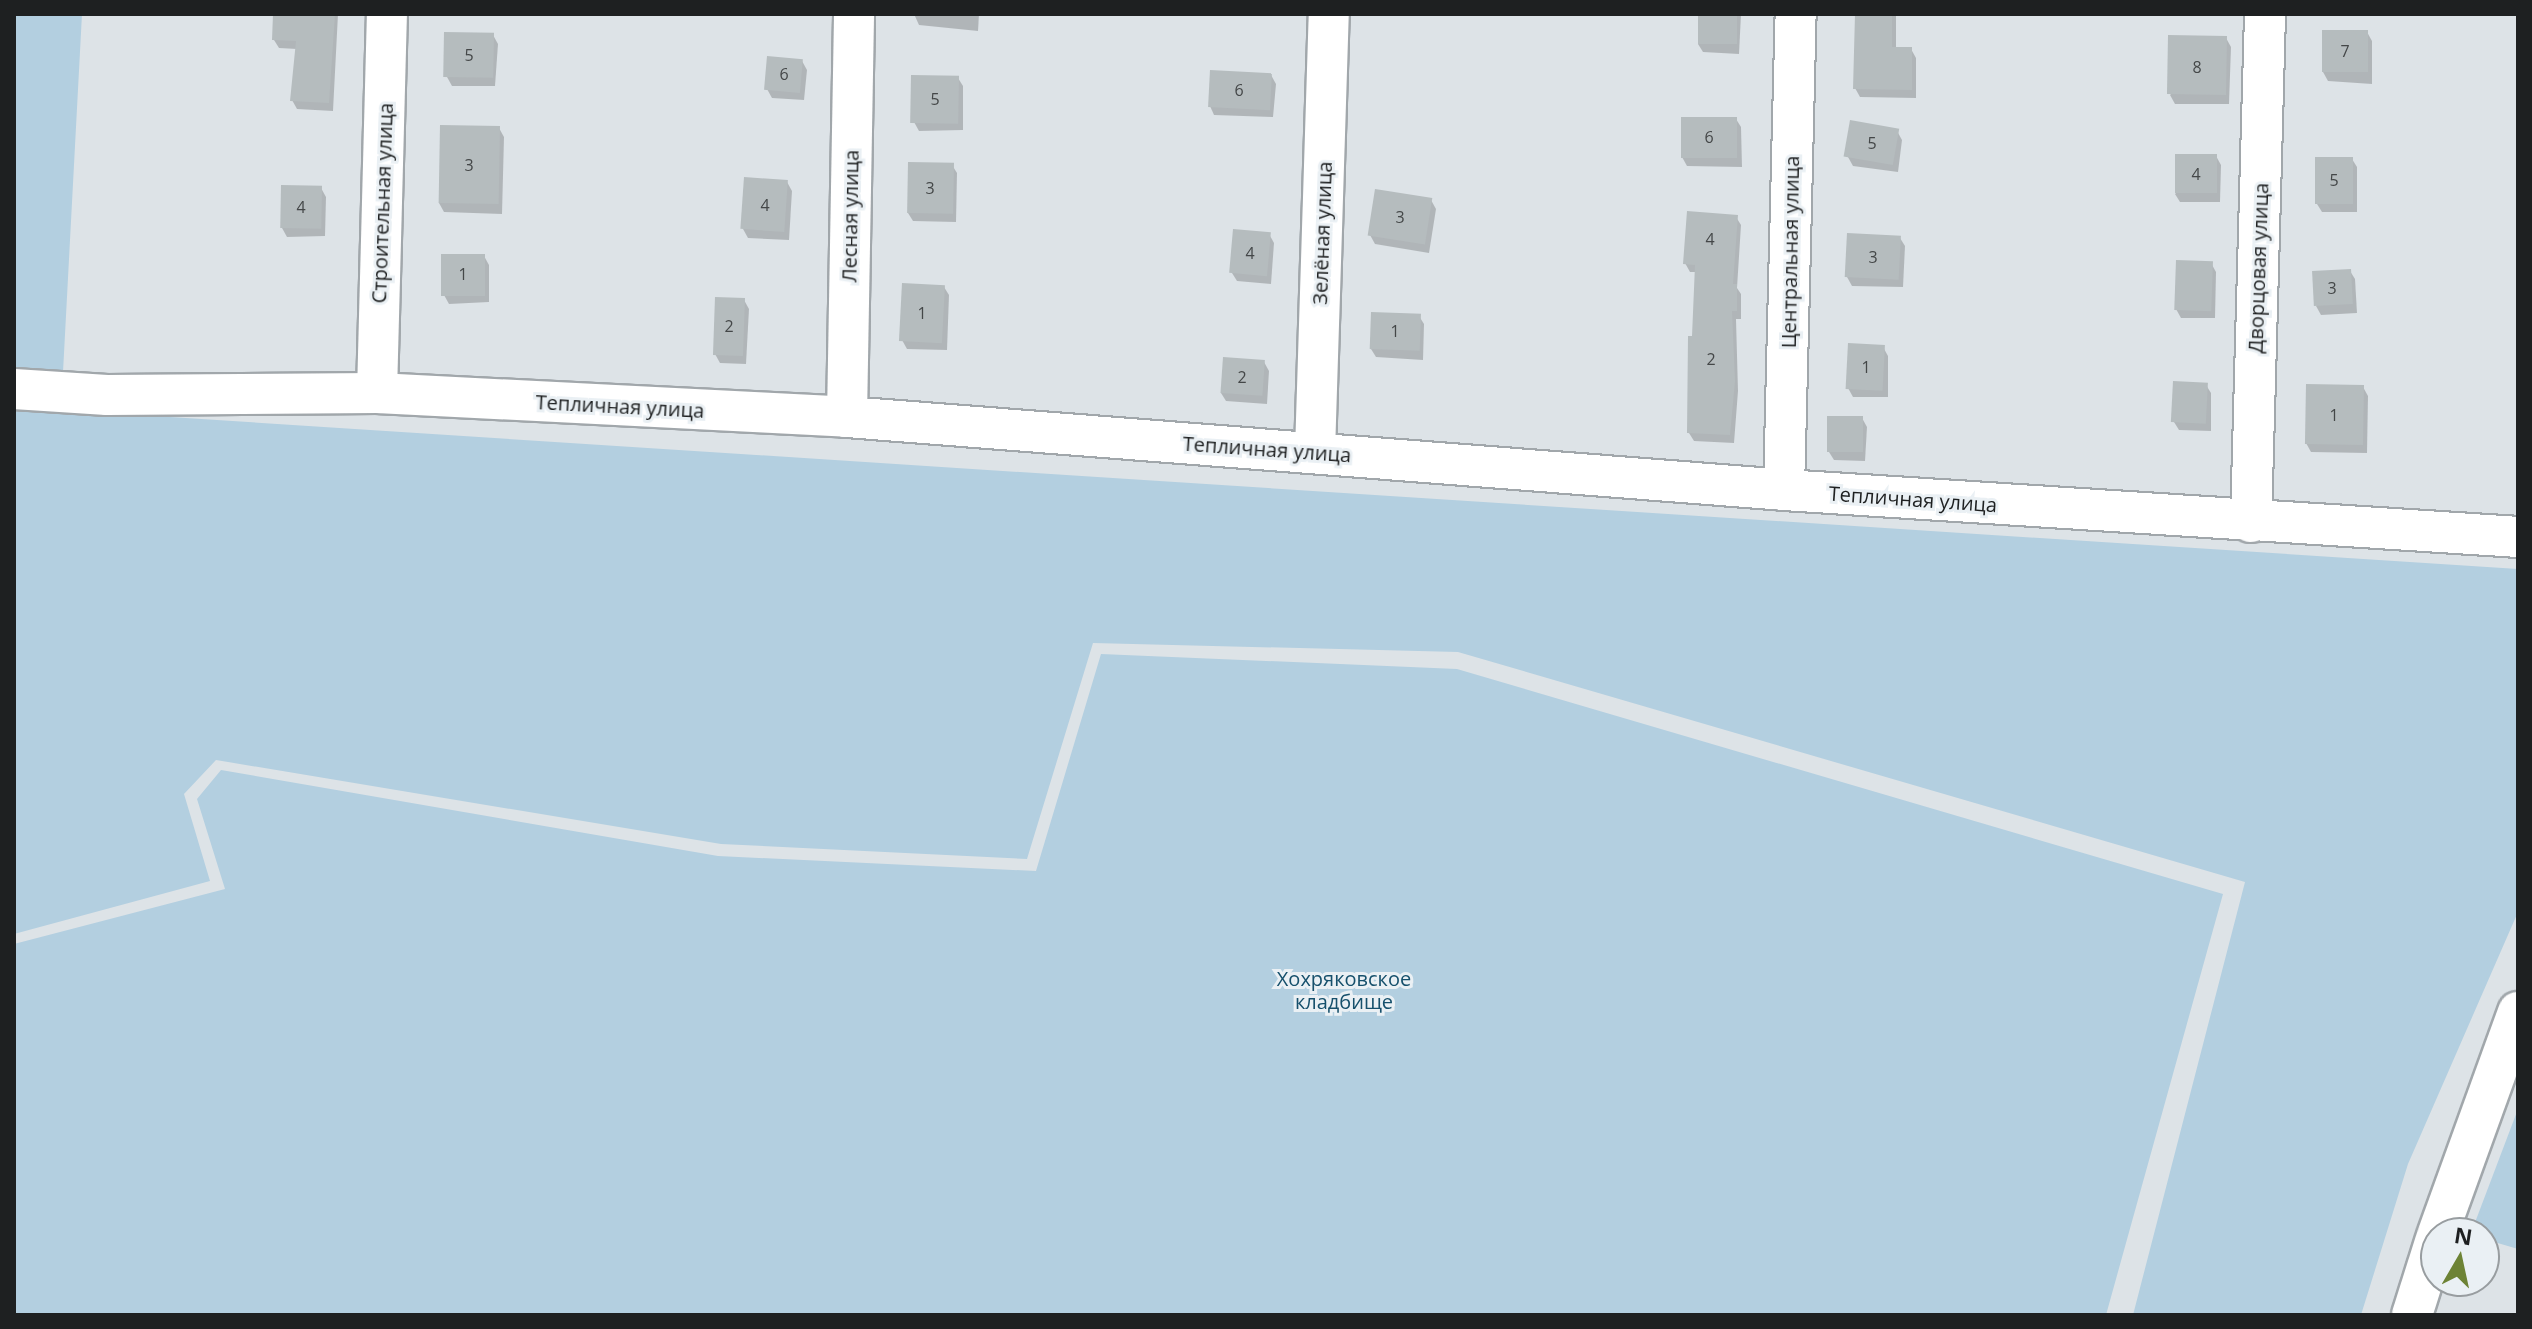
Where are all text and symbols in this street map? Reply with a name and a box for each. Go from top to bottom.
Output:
house number: 7 [2340,41,2350,61]
house number: 5 [464,45,474,65]
house number: 8 [2192,57,2202,77]
house number: 6 [779,64,789,84]
house number: 6 [1234,80,1244,100]
house number: 5 [930,89,940,109]
street label: Строительная улица [367,102,397,304]
house number: 6 [1704,127,1714,147]
house number: 5 [1867,133,1877,153]
street label: Лесная улица [837,149,863,283]
house number: 3 [464,155,474,175]
street label: Центральная улица [1776,156,1804,348]
street label: Зелёная улица [1308,161,1336,305]
house number: 4 [2191,164,2201,184]
house number: 5 [2329,170,2339,190]
house number: 3 [925,178,935,198]
street label: Дворцовая улица [2243,182,2273,354]
house number: 4 [760,195,770,215]
house number: 4 [296,197,306,217]
house number: 3 [1395,207,1405,227]
house number: 4 [1705,229,1715,249]
house number: 4 [1245,243,1255,263]
house number: 3 [1868,247,1878,267]
house number: 1 [458,264,468,284]
house number: 3 [2327,278,2337,298]
house number: 1 [917,303,927,323]
house number: 2 [724,316,734,336]
house number: 1 [1390,321,1400,341]
house number: 2 [1706,349,1716,369]
house number: 1 [1861,357,1871,377]
house number: 2 [1237,367,1247,387]
street label: Тепличная улица [535,390,705,422]
house number: 1 [2329,405,2339,425]
street label: Тепличная улица [1182,431,1352,467]
street label: Тепличная улица [1828,481,1998,517]
park label: Хохряковское кладбище [1277,966,1411,1013]
north arrow [2420,1217,2500,1297]
text: N [2452,1219,2475,1251]

